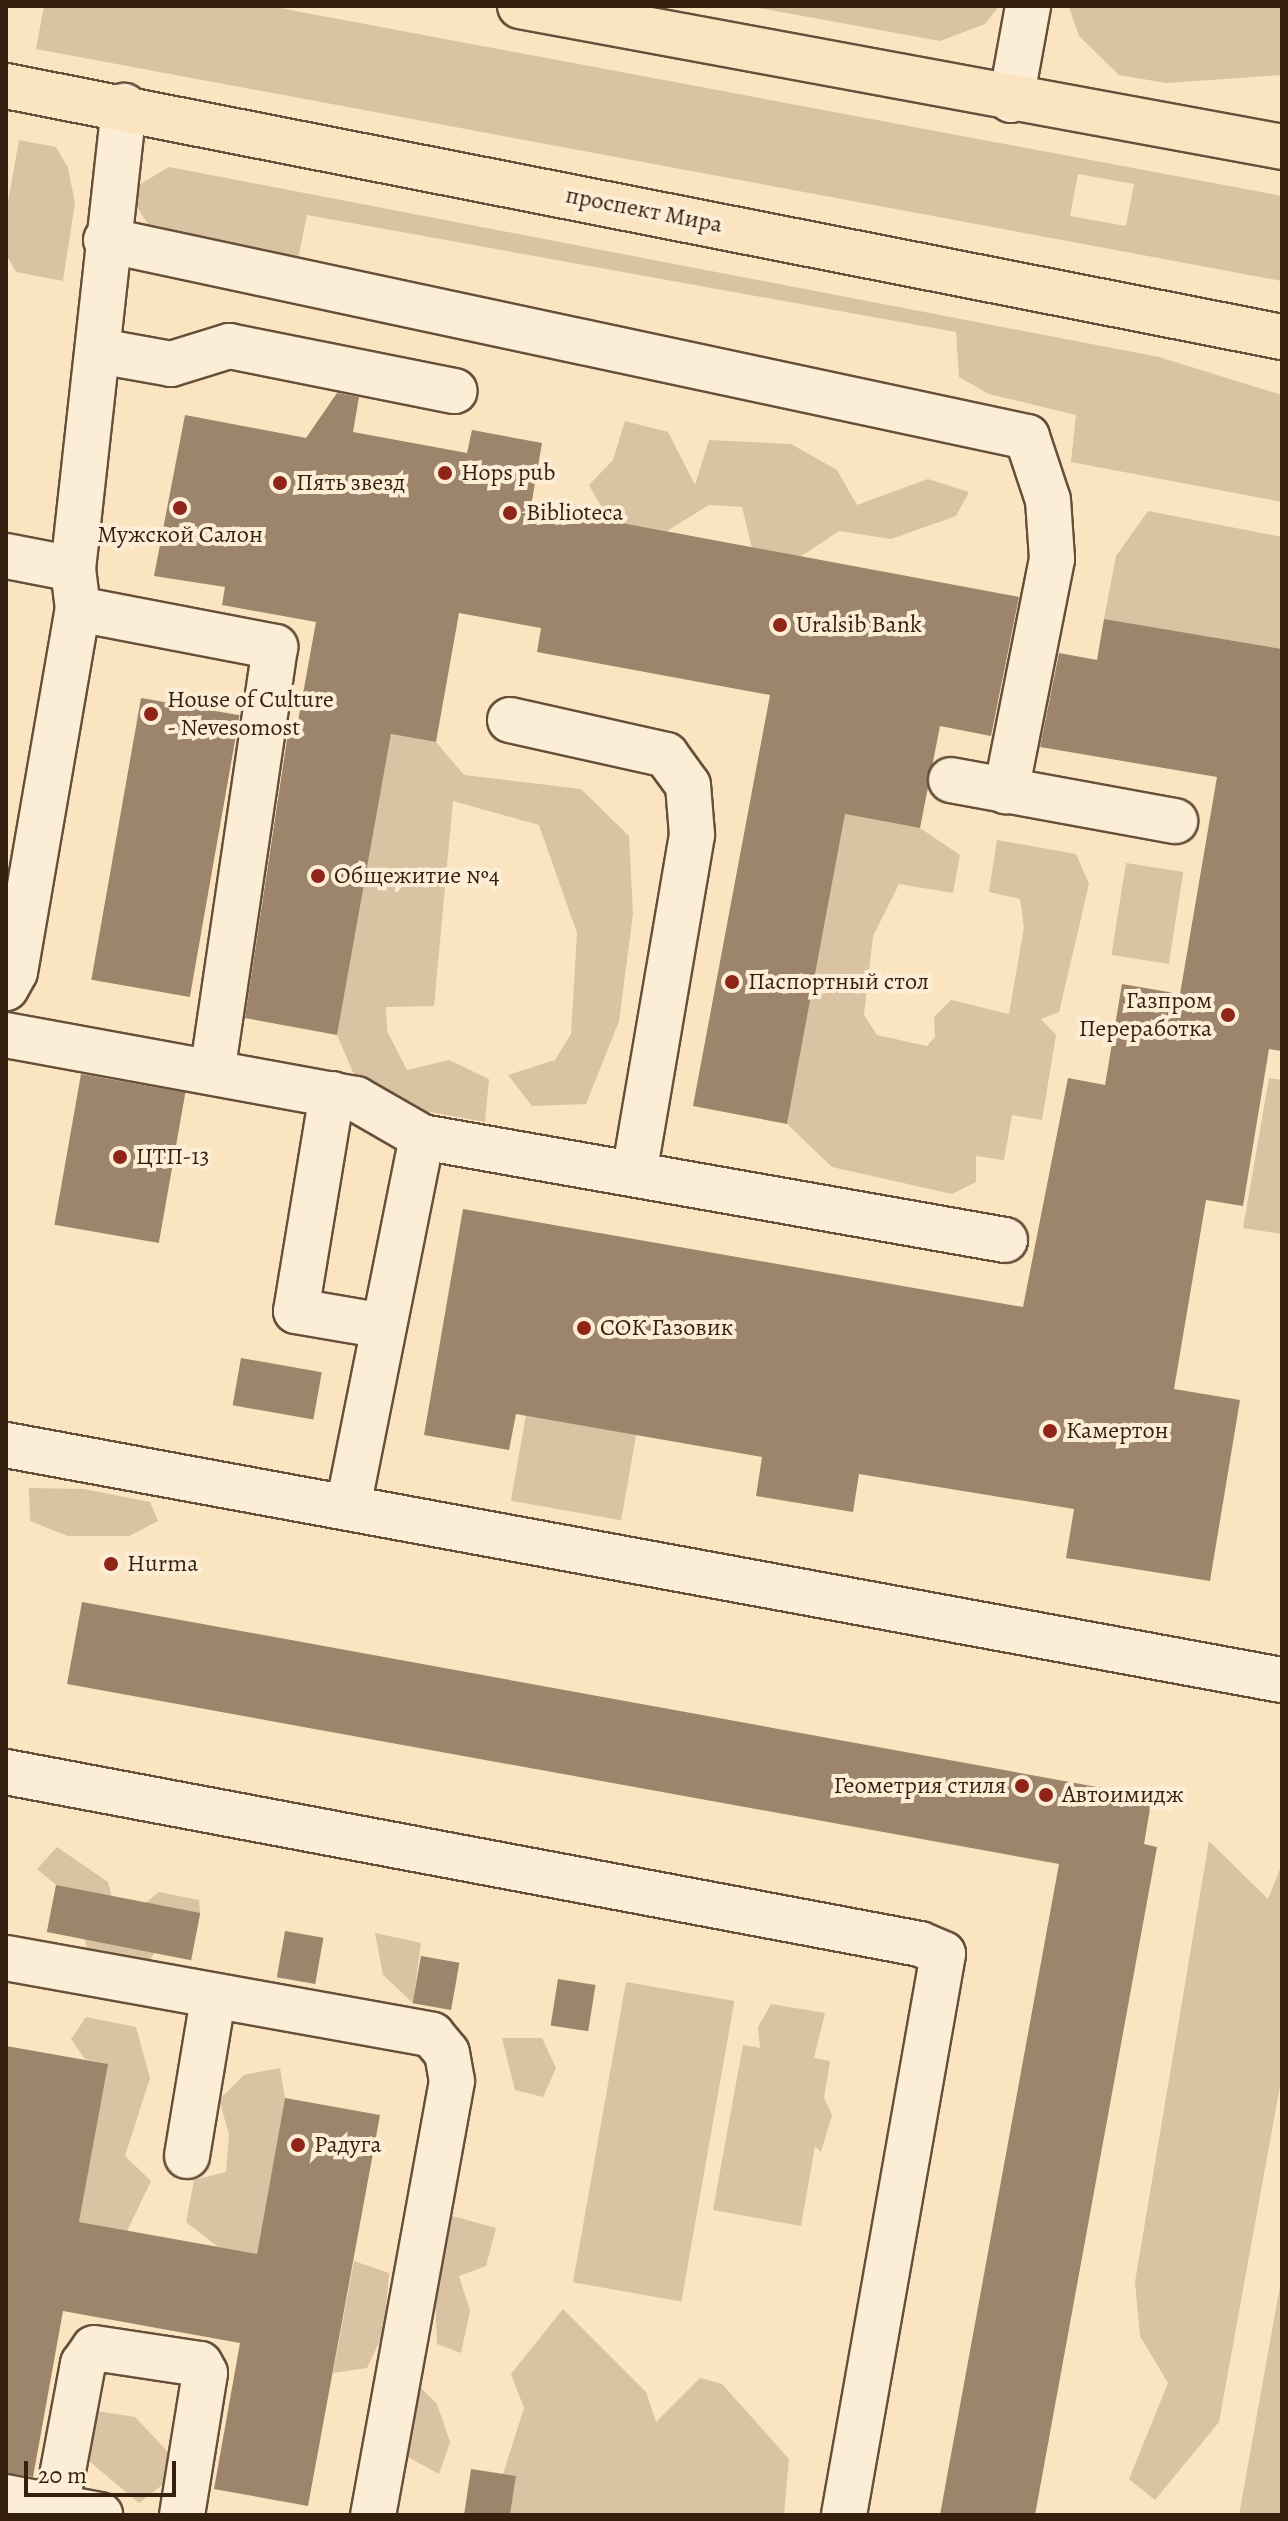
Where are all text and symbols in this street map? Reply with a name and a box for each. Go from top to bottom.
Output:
street label: проспект Мира [563,181,725,239]
place label: Hops pub [461,459,555,487]
marker: Hops pub [436,464,454,482]
place label: Пять звезд [296,469,405,497]
marker: Пять звезд [271,474,289,492]
marker: Мужской Салон [171,499,189,517]
place label: Biblioteca [526,499,623,527]
marker: Biblioteca [501,504,519,522]
place label: Мужской Салон [97,521,263,549]
place label: Uralsib Bank [796,611,922,639]
marker: Uralsib Bank [771,616,789,634]
place label: House of Culture - Nevesomost [167,686,334,742]
marker: House of Culture - Nevesomost [142,705,160,723]
place label: Общежитие №4 [334,862,500,890]
marker: Общежитие №4 [309,867,327,885]
place label: Паспортный стол [748,968,929,996]
marker: Паспортный стол [723,973,741,991]
place label: Газпром Переработка [1079,987,1212,1043]
marker: Газпром Переработка [1219,1006,1237,1024]
place label: ЦТП-13 [136,1143,210,1171]
marker: ЦТП-13 [111,1148,129,1166]
place label: СОК Газовик [600,1314,733,1342]
marker: СОК Газовик [575,1319,593,1337]
place label: Камертон [1066,1417,1169,1445]
marker: Камертон [1041,1422,1059,1440]
place label: Hurma [127,1550,198,1578]
marker: Hurma [102,1555,120,1573]
place label: Геометрия стиля [833,1772,1006,1800]
marker: Геометрия стиля [1013,1777,1031,1795]
place label: Автоимидж [1062,1781,1184,1809]
marker: Автоимидж [1037,1786,1055,1804]
place label: Радуга [314,2131,382,2159]
marker: Радуга [289,2136,307,2154]
scale bar [28,2445,180,2495]
text: 20 m [38,2459,87,2491]

